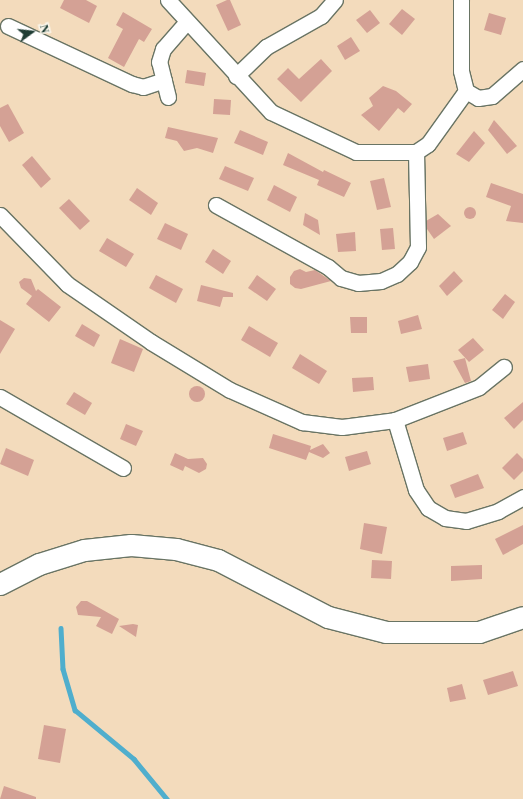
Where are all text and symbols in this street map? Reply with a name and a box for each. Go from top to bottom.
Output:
north arrow [12,12,52,52]
text: N [36,23,51,35]

